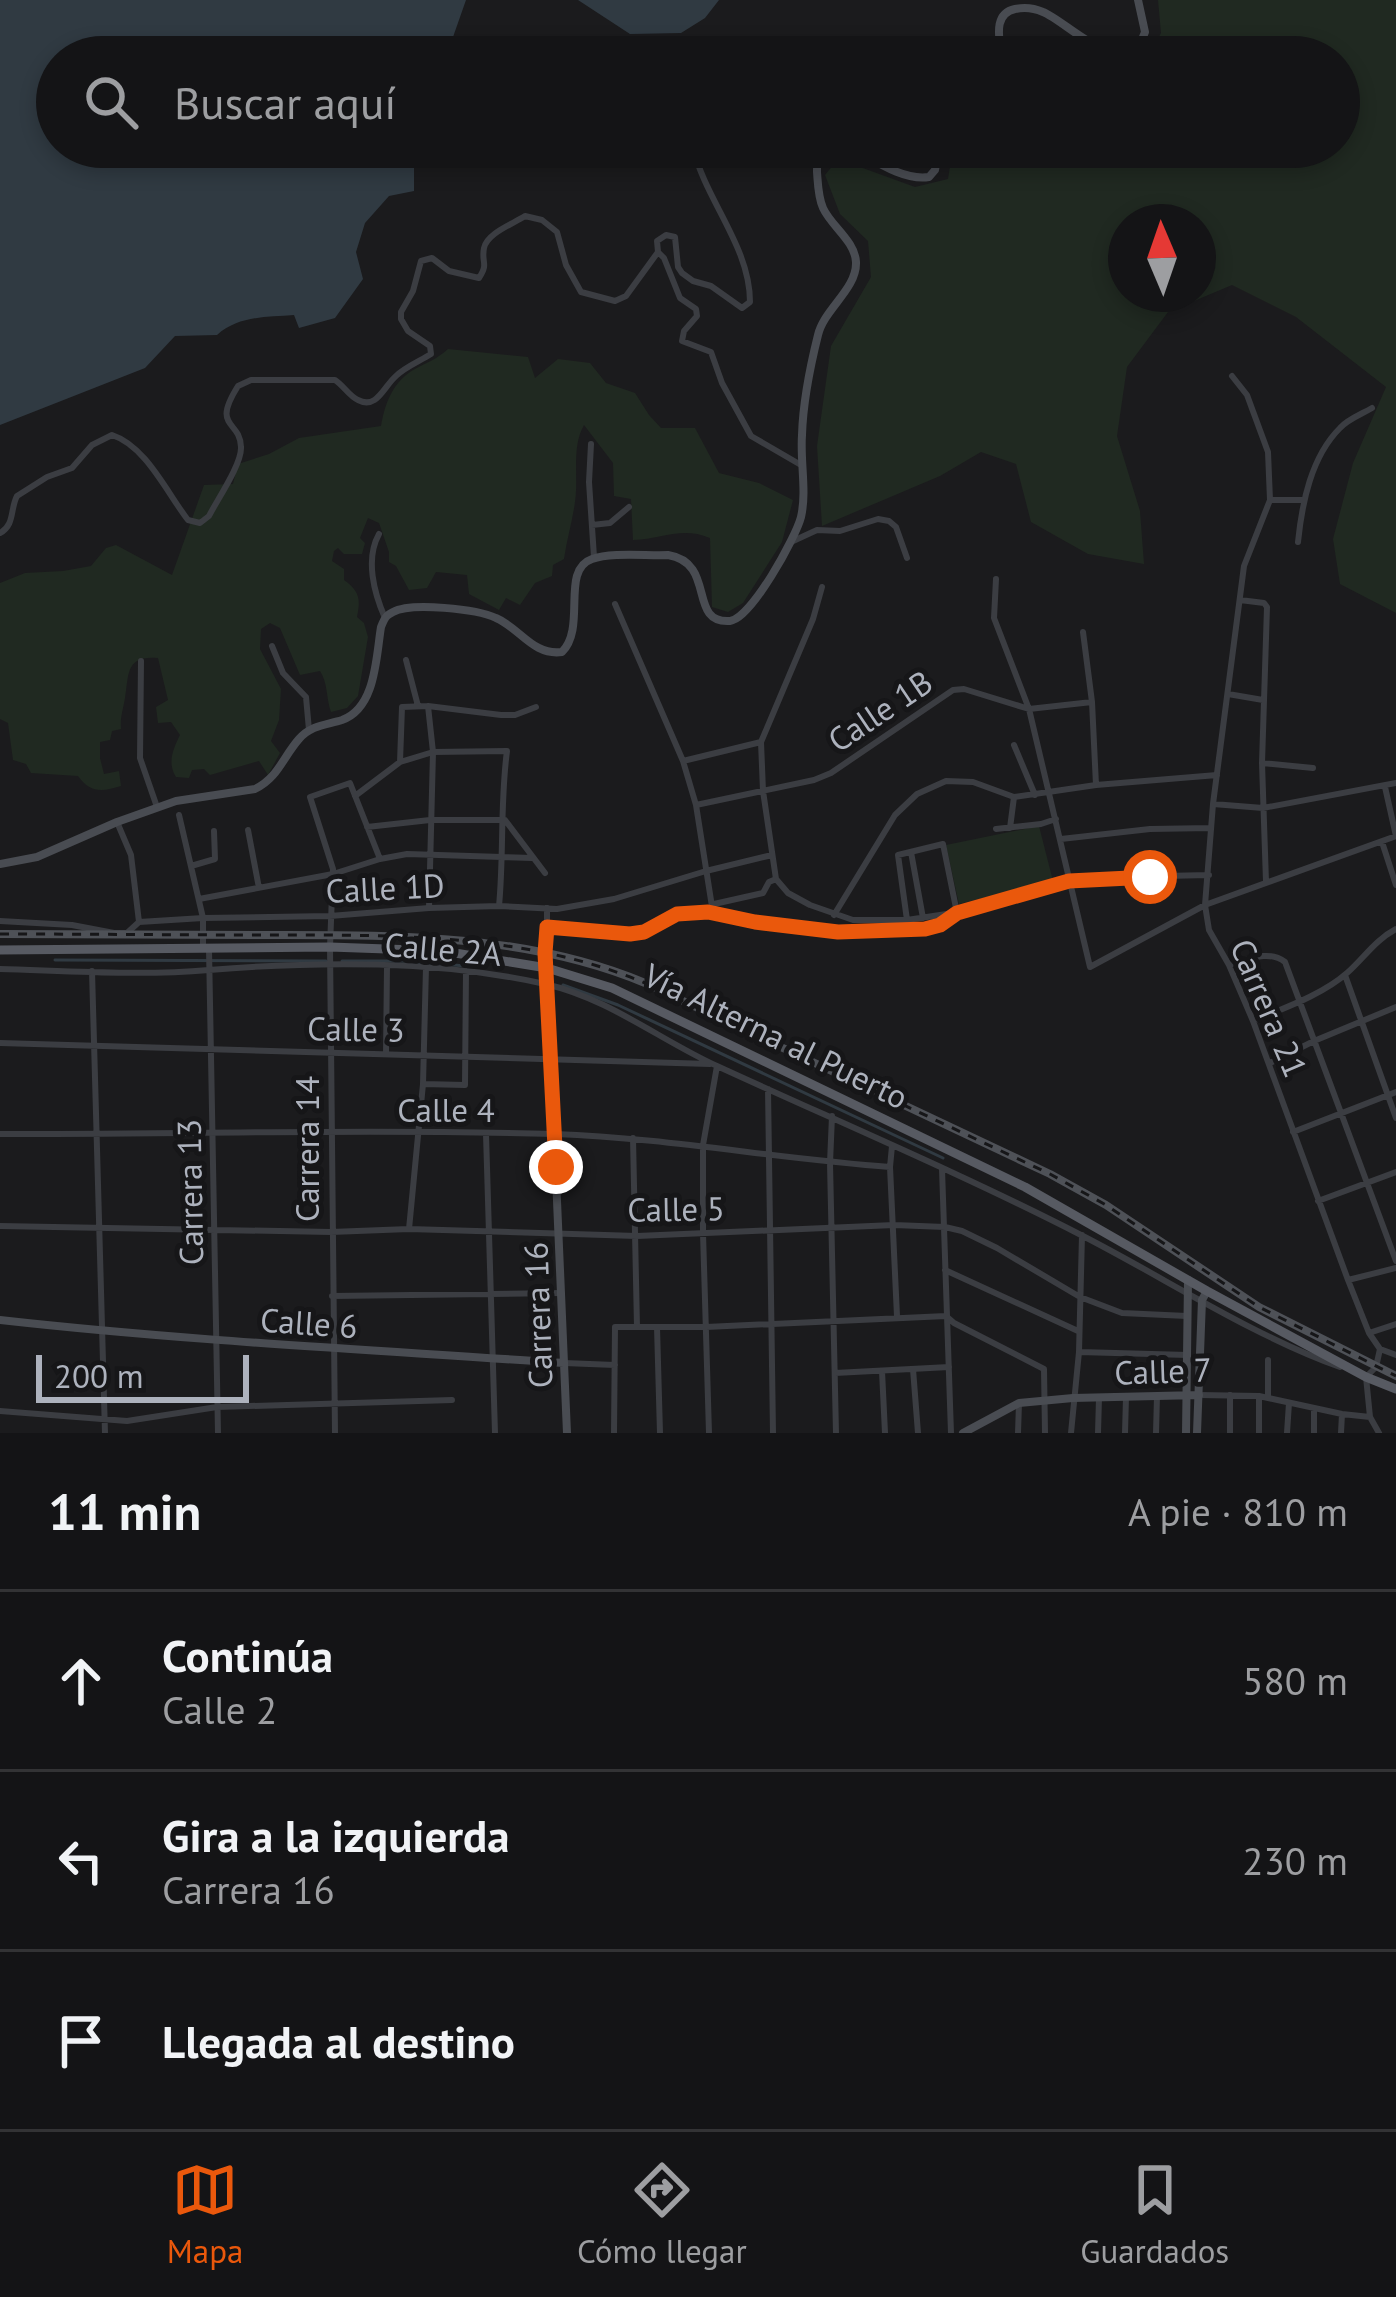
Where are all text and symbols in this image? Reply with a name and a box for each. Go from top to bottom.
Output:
search box [36,36,1360,168]
icon: search [78,69,144,135]
text: Buscar aquí [174,73,396,131]
north arrow [1108,204,1216,312]
street label: Calle 1B [819,660,940,761]
route start [1123,850,1177,904]
street label: Calle 1D [324,863,446,912]
street label: Calle 2A [383,922,504,975]
street label: Carrera 21 [1221,932,1318,1084]
street label: Vía Alterna al Puerto [636,953,915,1118]
street label: Calle 3 [307,1006,405,1051]
street label: Carrera 14 [285,1076,328,1222]
street label: Calle 4 [397,1088,495,1131]
street label: Carrera 13 [167,1119,212,1265]
route end [529,1140,583,1194]
street label: Calle 5 [627,1186,725,1231]
street label: Carrera 16 [513,1241,562,1389]
street label: Calle 6 [259,1298,359,1347]
street label: Calle 7 [1114,1347,1212,1394]
scale bar [36,1349,249,1402]
text: 200 m [54,1354,144,1397]
text: 11 min [48,1478,201,1544]
text: A pie · 810 m [1128,1486,1348,1537]
text: Continúa [162,1626,333,1684]
icon: ahead [48,1648,114,1714]
text: 580 m [1242,1655,1348,1706]
text: Calle 2 [162,1684,277,1735]
text: Gira a la izquierda [162,1806,510,1864]
icon: left [48,1828,114,1894]
text: 230 m [1242,1835,1348,1886]
text: Carrera 16 [162,1864,335,1915]
icon: arrive [48,2008,114,2074]
text: Llegada al destino [162,2012,515,2070]
tab: Mapa [167,2157,243,2272]
tab: Cómo llegar [577,2157,747,2272]
tab: Guardados [1080,2157,1229,2272]

